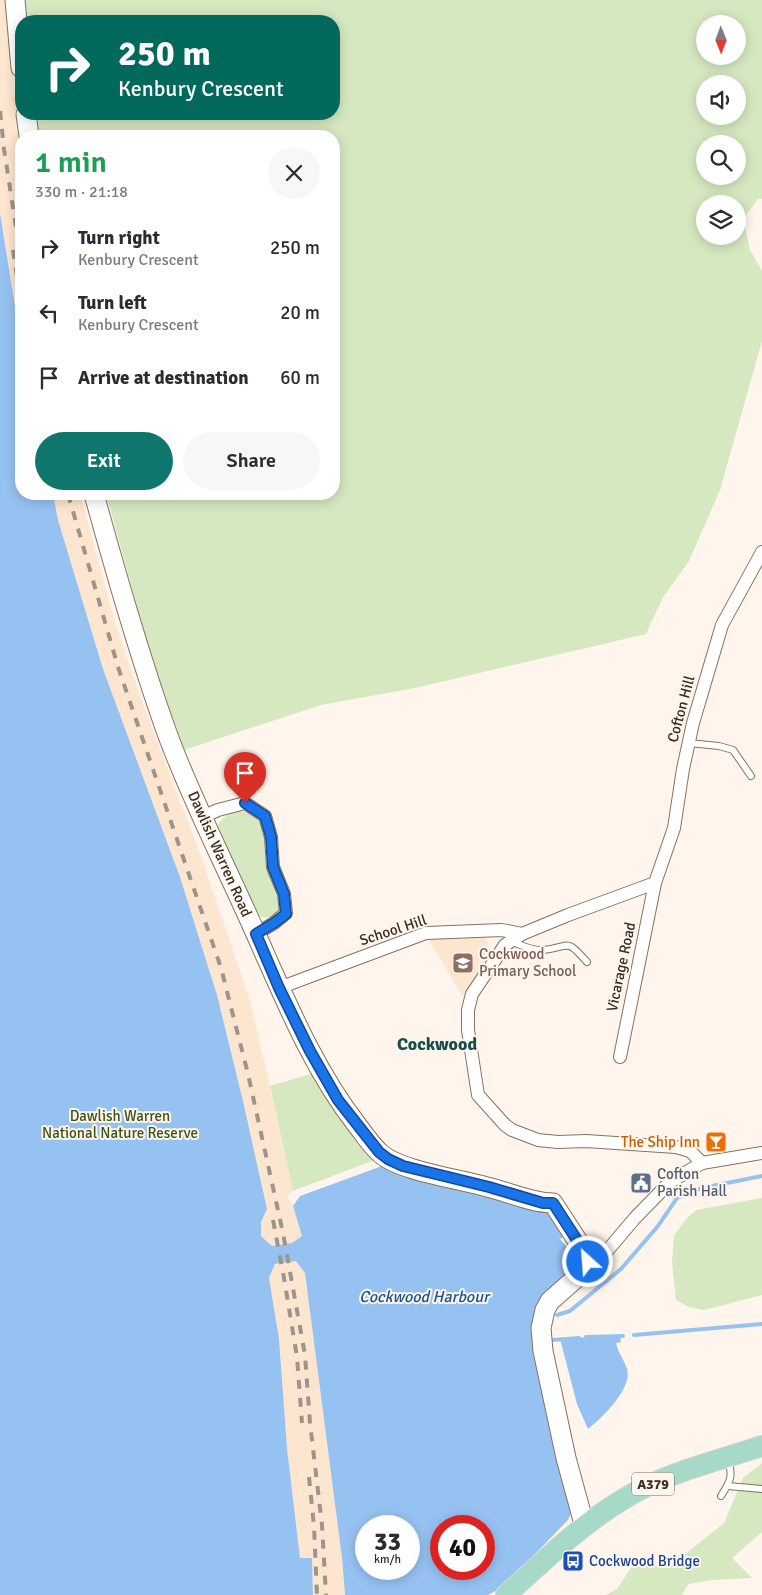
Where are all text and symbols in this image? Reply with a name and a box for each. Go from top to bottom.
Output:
north arrow [696,15,746,65]
map controls [696,15,746,245]
text: 250 m [118,32,211,75]
icon: right [35,35,100,100]
text: Kenbury Crescent [118,75,284,102]
button: sound [696,75,746,125]
button: search [696,135,746,185]
text: 1 min [35,144,107,181]
button: close [268,147,320,199]
text: 330 m · 21:18 [35,182,128,202]
button: layers [696,195,746,245]
text: Turn right [78,226,160,250]
icon: right [35,234,63,262]
text: 250 m [270,236,320,260]
text: Kenbury Crescent [78,250,199,270]
text: Turn left [78,291,147,315]
icon: left [35,299,63,327]
text: 20 m [280,301,320,325]
text: Kenbury Crescent [78,315,199,335]
icon: arrive [35,364,63,392]
text: Arrive at destination [78,366,249,390]
text: 60 m [280,366,320,390]
button: Exit [35,432,173,490]
button: Share [183,432,320,490]
street label: Cofton Hill [663,674,699,744]
pin [224,752,266,803]
icon: arrive [231,759,259,787]
street label: Dawlish Warren Road [184,788,256,920]
street label: School Hill [357,911,429,949]
street label: Vicarage Road [603,921,639,1013]
place label: Cockwood Primary School [479,945,576,980]
school or university icon: Cockwood Primary School [451,951,475,975]
district label: Cockwood [397,1033,477,1055]
park label: Dawlish Warren National Nature Reserve [42,1107,198,1142]
bar icon: The Ship Inn [704,1130,728,1154]
place label: The Ship Inn [621,1133,700,1151]
place label: Cofton Parish Hall [657,1165,727,1200]
public building icon: Cofton Parish Hall [629,1171,653,1195]
position arrow [561,1235,613,1287]
water label: Cockwood Harbour [359,1287,491,1307]
road number: A379 [632,1472,674,1496]
speed limit sign: 40 [430,1515,495,1580]
text: 33 [374,1526,401,1557]
bus stop icon: Cockwood Bridge [561,1549,585,1573]
text: km/h [374,1552,401,1567]
place label: Cockwood Bridge [589,1552,700,1570]

